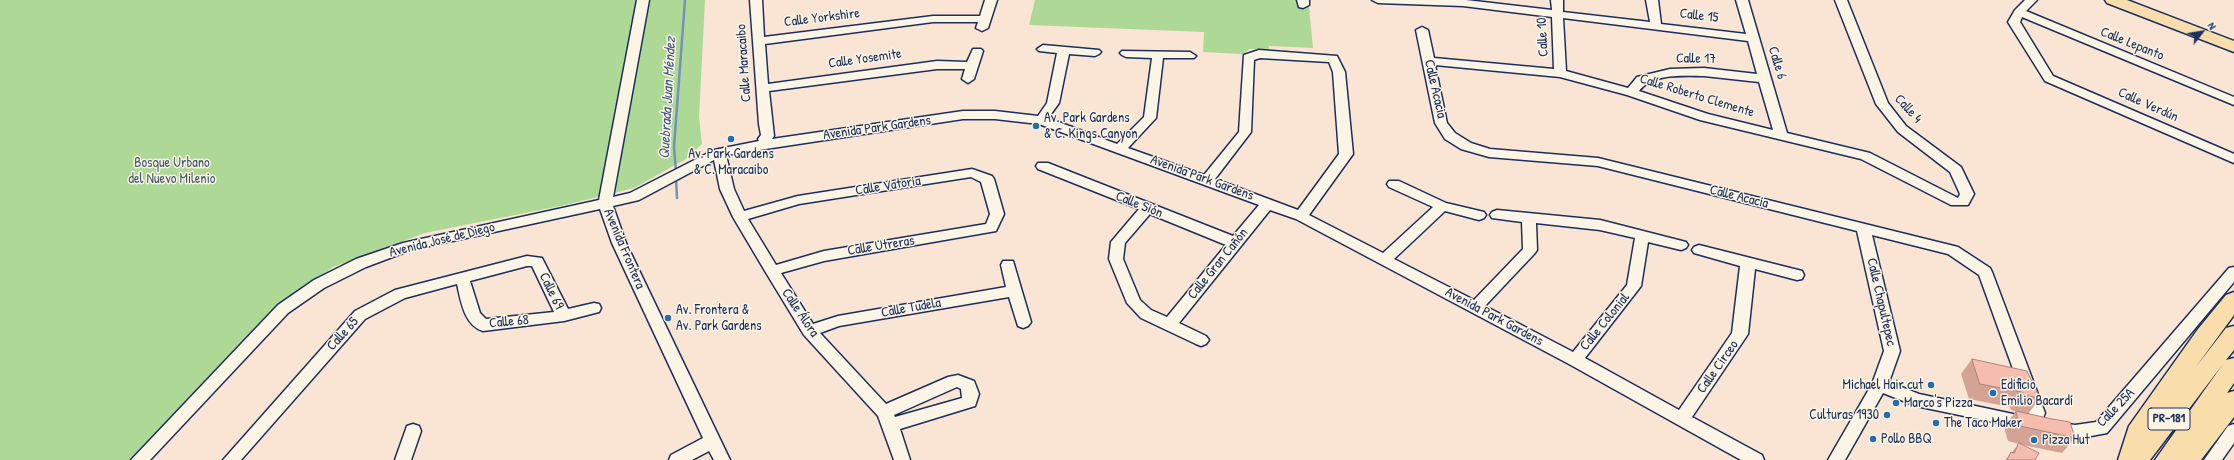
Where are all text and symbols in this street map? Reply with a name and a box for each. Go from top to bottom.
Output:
street label: Calle Yorkshire [783,5,861,31]
street label: Calle 15 [1679,5,1719,27]
north arrow [2182,12,2222,52]
street label: Calle 10 [1534,17,1552,57]
text: N [2205,20,2220,32]
street label: Calle Maracaibo [733,23,755,103]
street label: Calle Lepanto [2098,24,2166,64]
water label: Quebrada Juan Méndez [656,36,680,160]
street label: Calle 6 [1764,44,1790,82]
street label: Calle Yosemite [827,46,903,72]
street label: Calle 17 [1676,50,1716,68]
street label: Calle Acacia [1420,58,1450,120]
street label: Calle Roberto Clemente [1638,71,1756,121]
street label: Calle Verdún [2115,84,2181,126]
street label: Calle 4 [1891,91,1925,127]
place label: Av. Park Gardens & C. Kings Canyon [1044,110,1138,142]
street label: Avenida Park Gardens [822,112,932,144]
marker: Av. Park Gardens & C. Kings Canyon [1031,121,1041,131]
marker: Av. Park Gardens & C. Maracaibo [726,134,736,144]
place label: Av. Park Gardens & C. Maracaibo [688,146,774,178]
street label: Avenida Park Gardens [1148,152,1256,204]
park label: Bosque Urbano del Nuevo Milenio [129,155,215,188]
street label: Calle Vatoria [854,173,922,199]
street label: Calle Acacia [1708,182,1770,212]
street label: Calle Sión [1113,188,1165,222]
street label: Avenida Frontera [600,206,648,292]
street label: Avenida José de Diego [388,219,496,261]
street label: Calle Gran Cañón [1184,225,1252,303]
street label: Calle Utreras [846,232,916,260]
street label: Calle Chapultepec [1863,256,1899,348]
street label: Calle 69 [535,270,567,312]
street label: Avenida Park Gardens [1442,284,1546,350]
street label: Calle Álora [778,285,822,341]
street label: Calle Colonial [1577,290,1633,354]
street label: Calle Tudela [880,294,942,322]
place label: Av. Frontera & Av. Park Gardens [676,302,762,334]
street label: Calle 68 [489,312,529,332]
marker: Av. Frontera & Av. Park Gardens [663,313,673,323]
street label: Calle 65 [324,314,362,354]
street label: Calle Circeo [1694,337,1742,397]
place label: Michael Hair cut [1843,377,1923,393]
place label: Edificio Emilio Bacardí [2001,377,2073,410]
marker: Michael Hair cut [1926,380,1936,390]
street label: Calle 25A [2094,385,2138,431]
marker: Edificio Emilio Bacardí [1988,388,1998,398]
place label: Marco's Pizza [1904,395,1973,411]
marker: Marco's Pizza [1891,398,1901,408]
place label: Culturas 1930 [1809,407,1879,423]
road number: PR-181 [2148,408,2190,430]
marker: Culturas 1930 [1882,410,1892,420]
place label: The Taco Maker [1944,415,2022,431]
marker: The Taco Maker [1931,418,1941,428]
place label: Pollo BBQ [1881,431,1932,447]
place label: Pizza Hut [2042,432,2090,448]
marker: Pollo BBQ [1868,434,1878,444]
marker: Pizza Hut [2029,435,2039,445]

